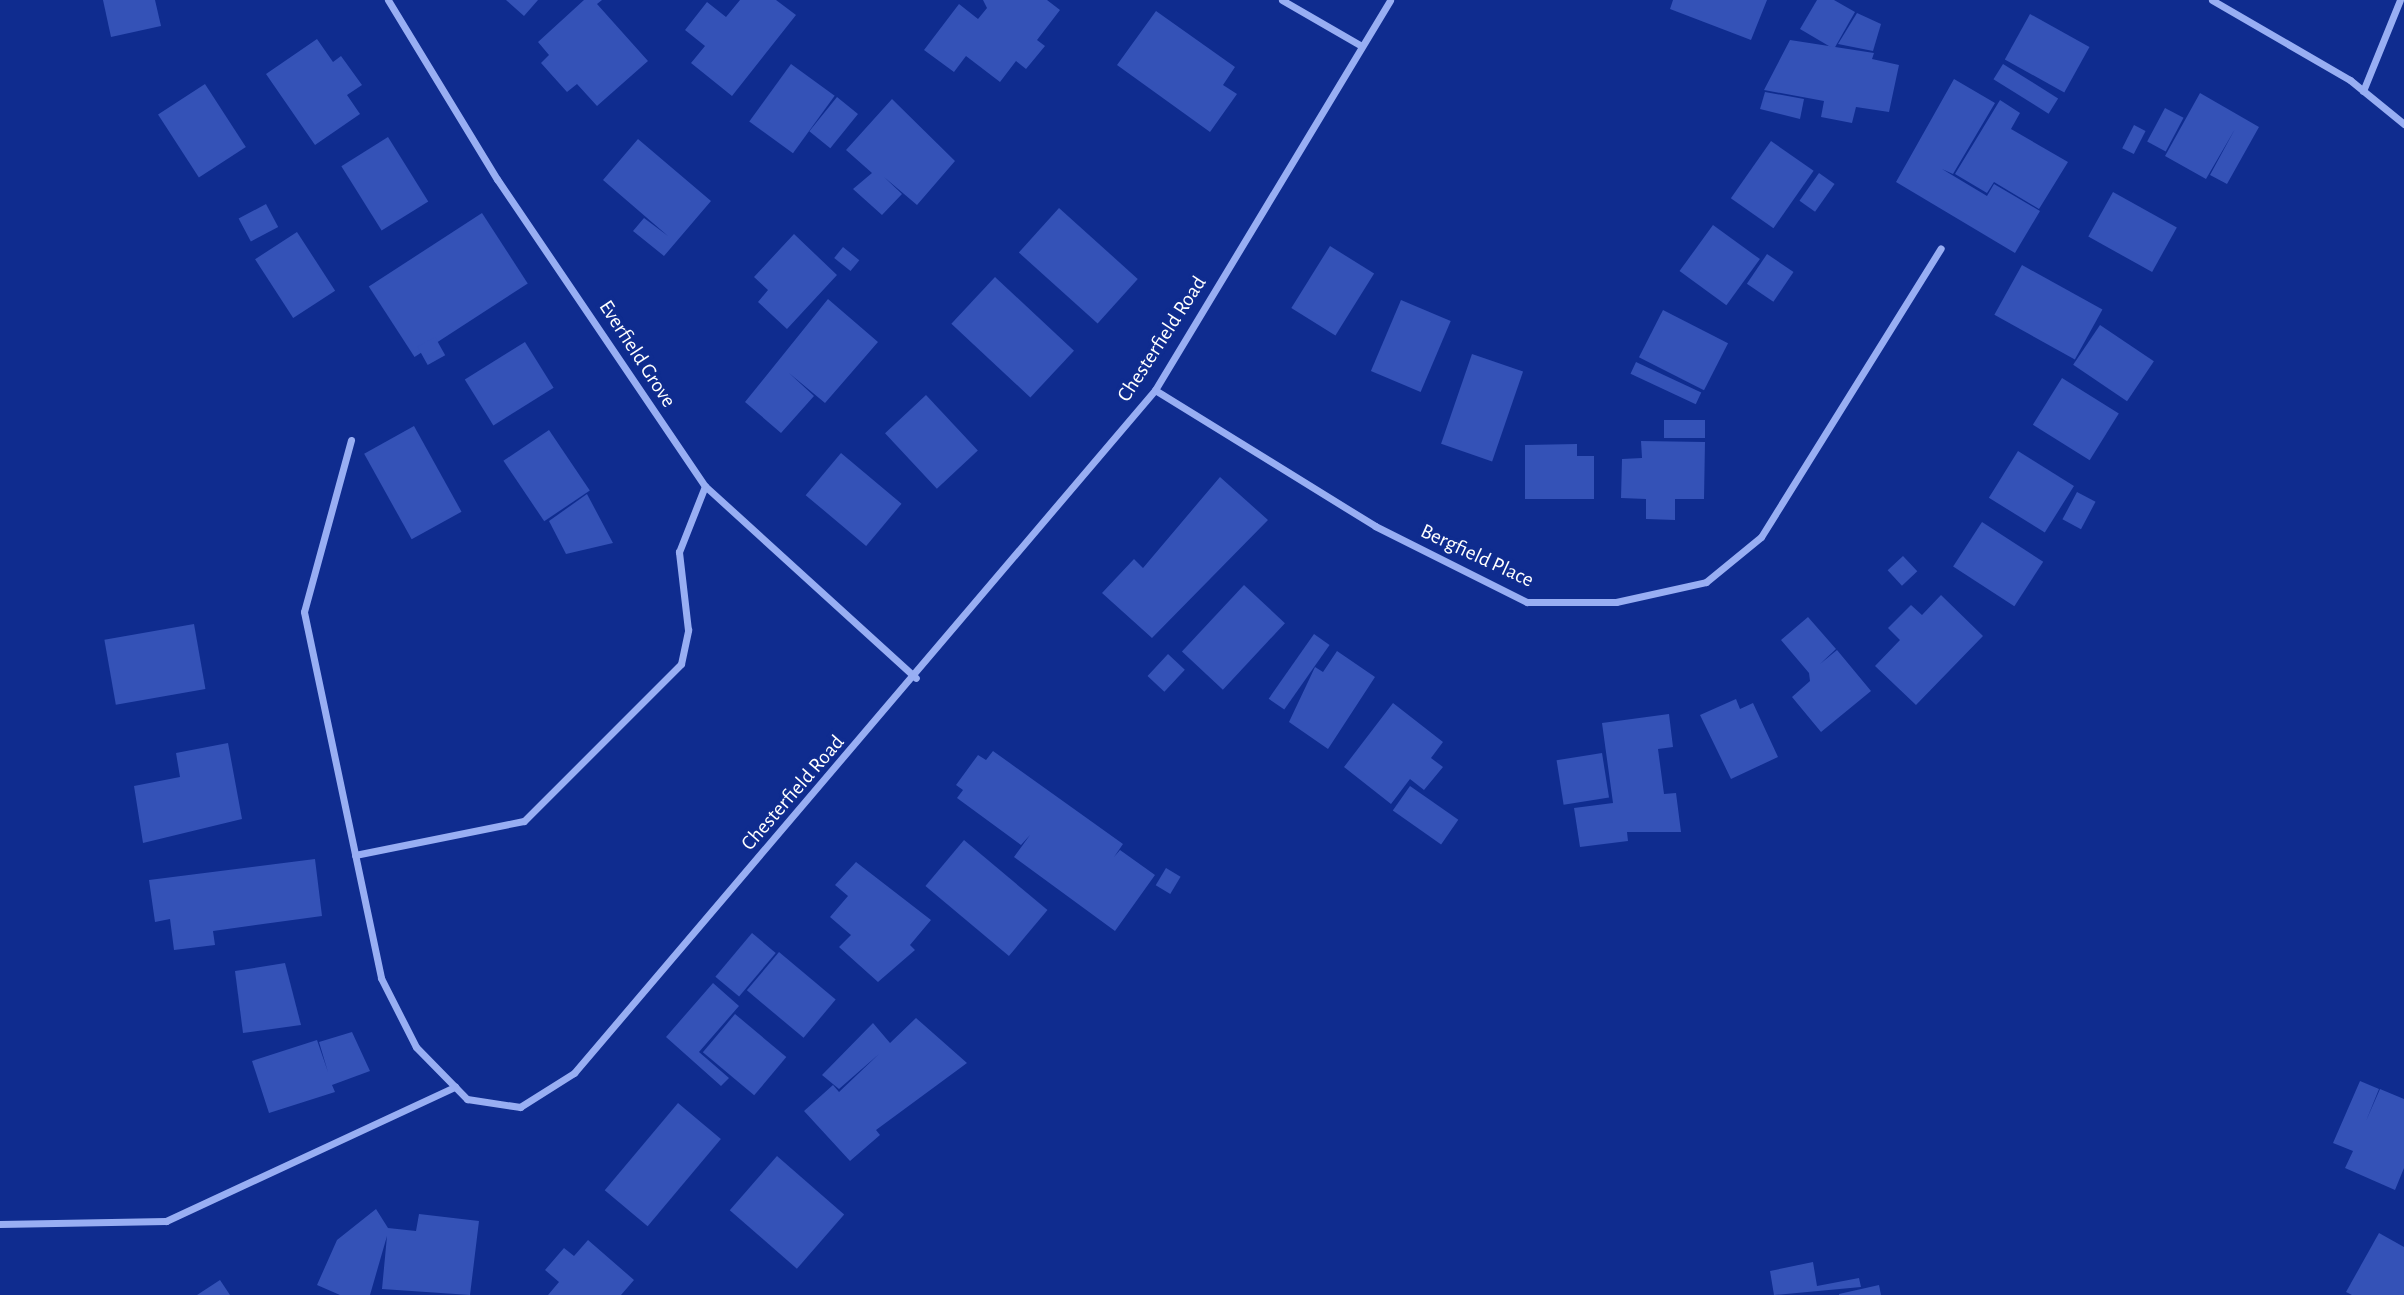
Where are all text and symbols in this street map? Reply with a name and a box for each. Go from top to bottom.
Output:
street label: Chesterfield Road [1112,271,1212,407]
street label: Everfield Grove [593,296,681,412]
street label: Bergfield Place [1416,519,1538,593]
street label: Chesterfield Road [736,730,850,856]

